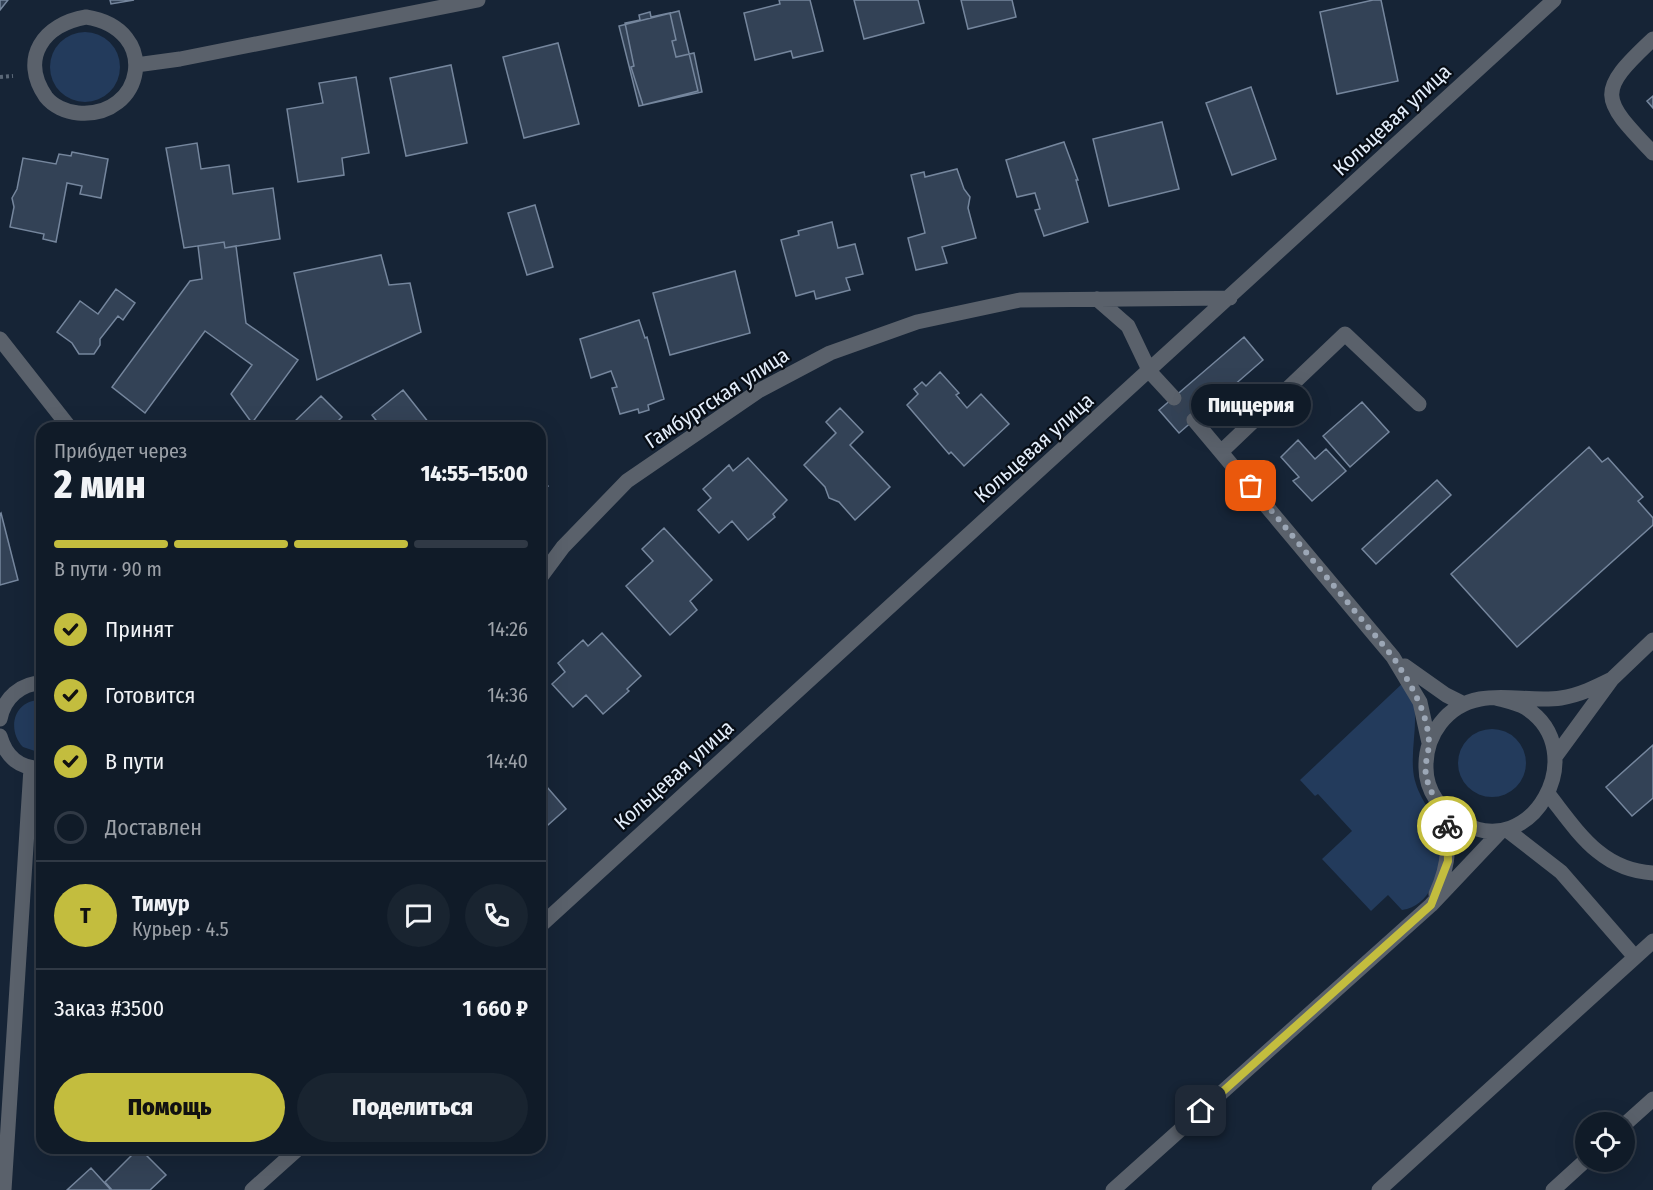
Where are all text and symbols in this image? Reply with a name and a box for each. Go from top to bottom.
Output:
street label: Кольцевая улица [1327,59,1457,181]
street label: Гамбургская улица [640,342,794,454]
callout: Пиццерия [1191,384,1311,426]
street label: Кольцевая улица [969,387,1099,509]
text: Пиццерия [1208,393,1294,417]
text: Прибудет через [54,439,187,463]
text: 14:55–15:00 [421,460,528,487]
pin [1225,460,1276,511]
text: 2 мин [54,462,146,508]
icon: bag [1234,469,1267,502]
text: В пути · 90 m [54,557,162,581]
icon: check [54,613,87,646]
text: Принят [105,616,173,643]
text: 14:26 [488,617,528,641]
icon: check [54,679,87,712]
text: Готовится [105,682,196,709]
text: 14:36 [487,683,528,707]
street label: Кольцевая улица [609,714,739,836]
icon: check [54,745,87,778]
text: В пути [105,748,164,775]
text: 14:40 [486,749,528,773]
courier [1417,796,1477,856]
icon: bike [1431,810,1464,843]
text: Доставлен [105,814,202,841]
button: chat [387,884,450,947]
button: phone [465,884,528,947]
text: Тимур [132,890,190,917]
text: Т [80,902,91,929]
text: Курьер · 4.5 [132,917,229,941]
text: Заказ #3500 [54,995,164,1022]
text: 1 660 ₽ [463,995,528,1022]
button: Помощь [54,1073,285,1142]
button: Поделиться [297,1073,528,1142]
pin [1175,1085,1226,1136]
icon: home [1184,1094,1217,1127]
map controls [1575,1112,1635,1172]
button: locate [1575,1112,1635,1172]

